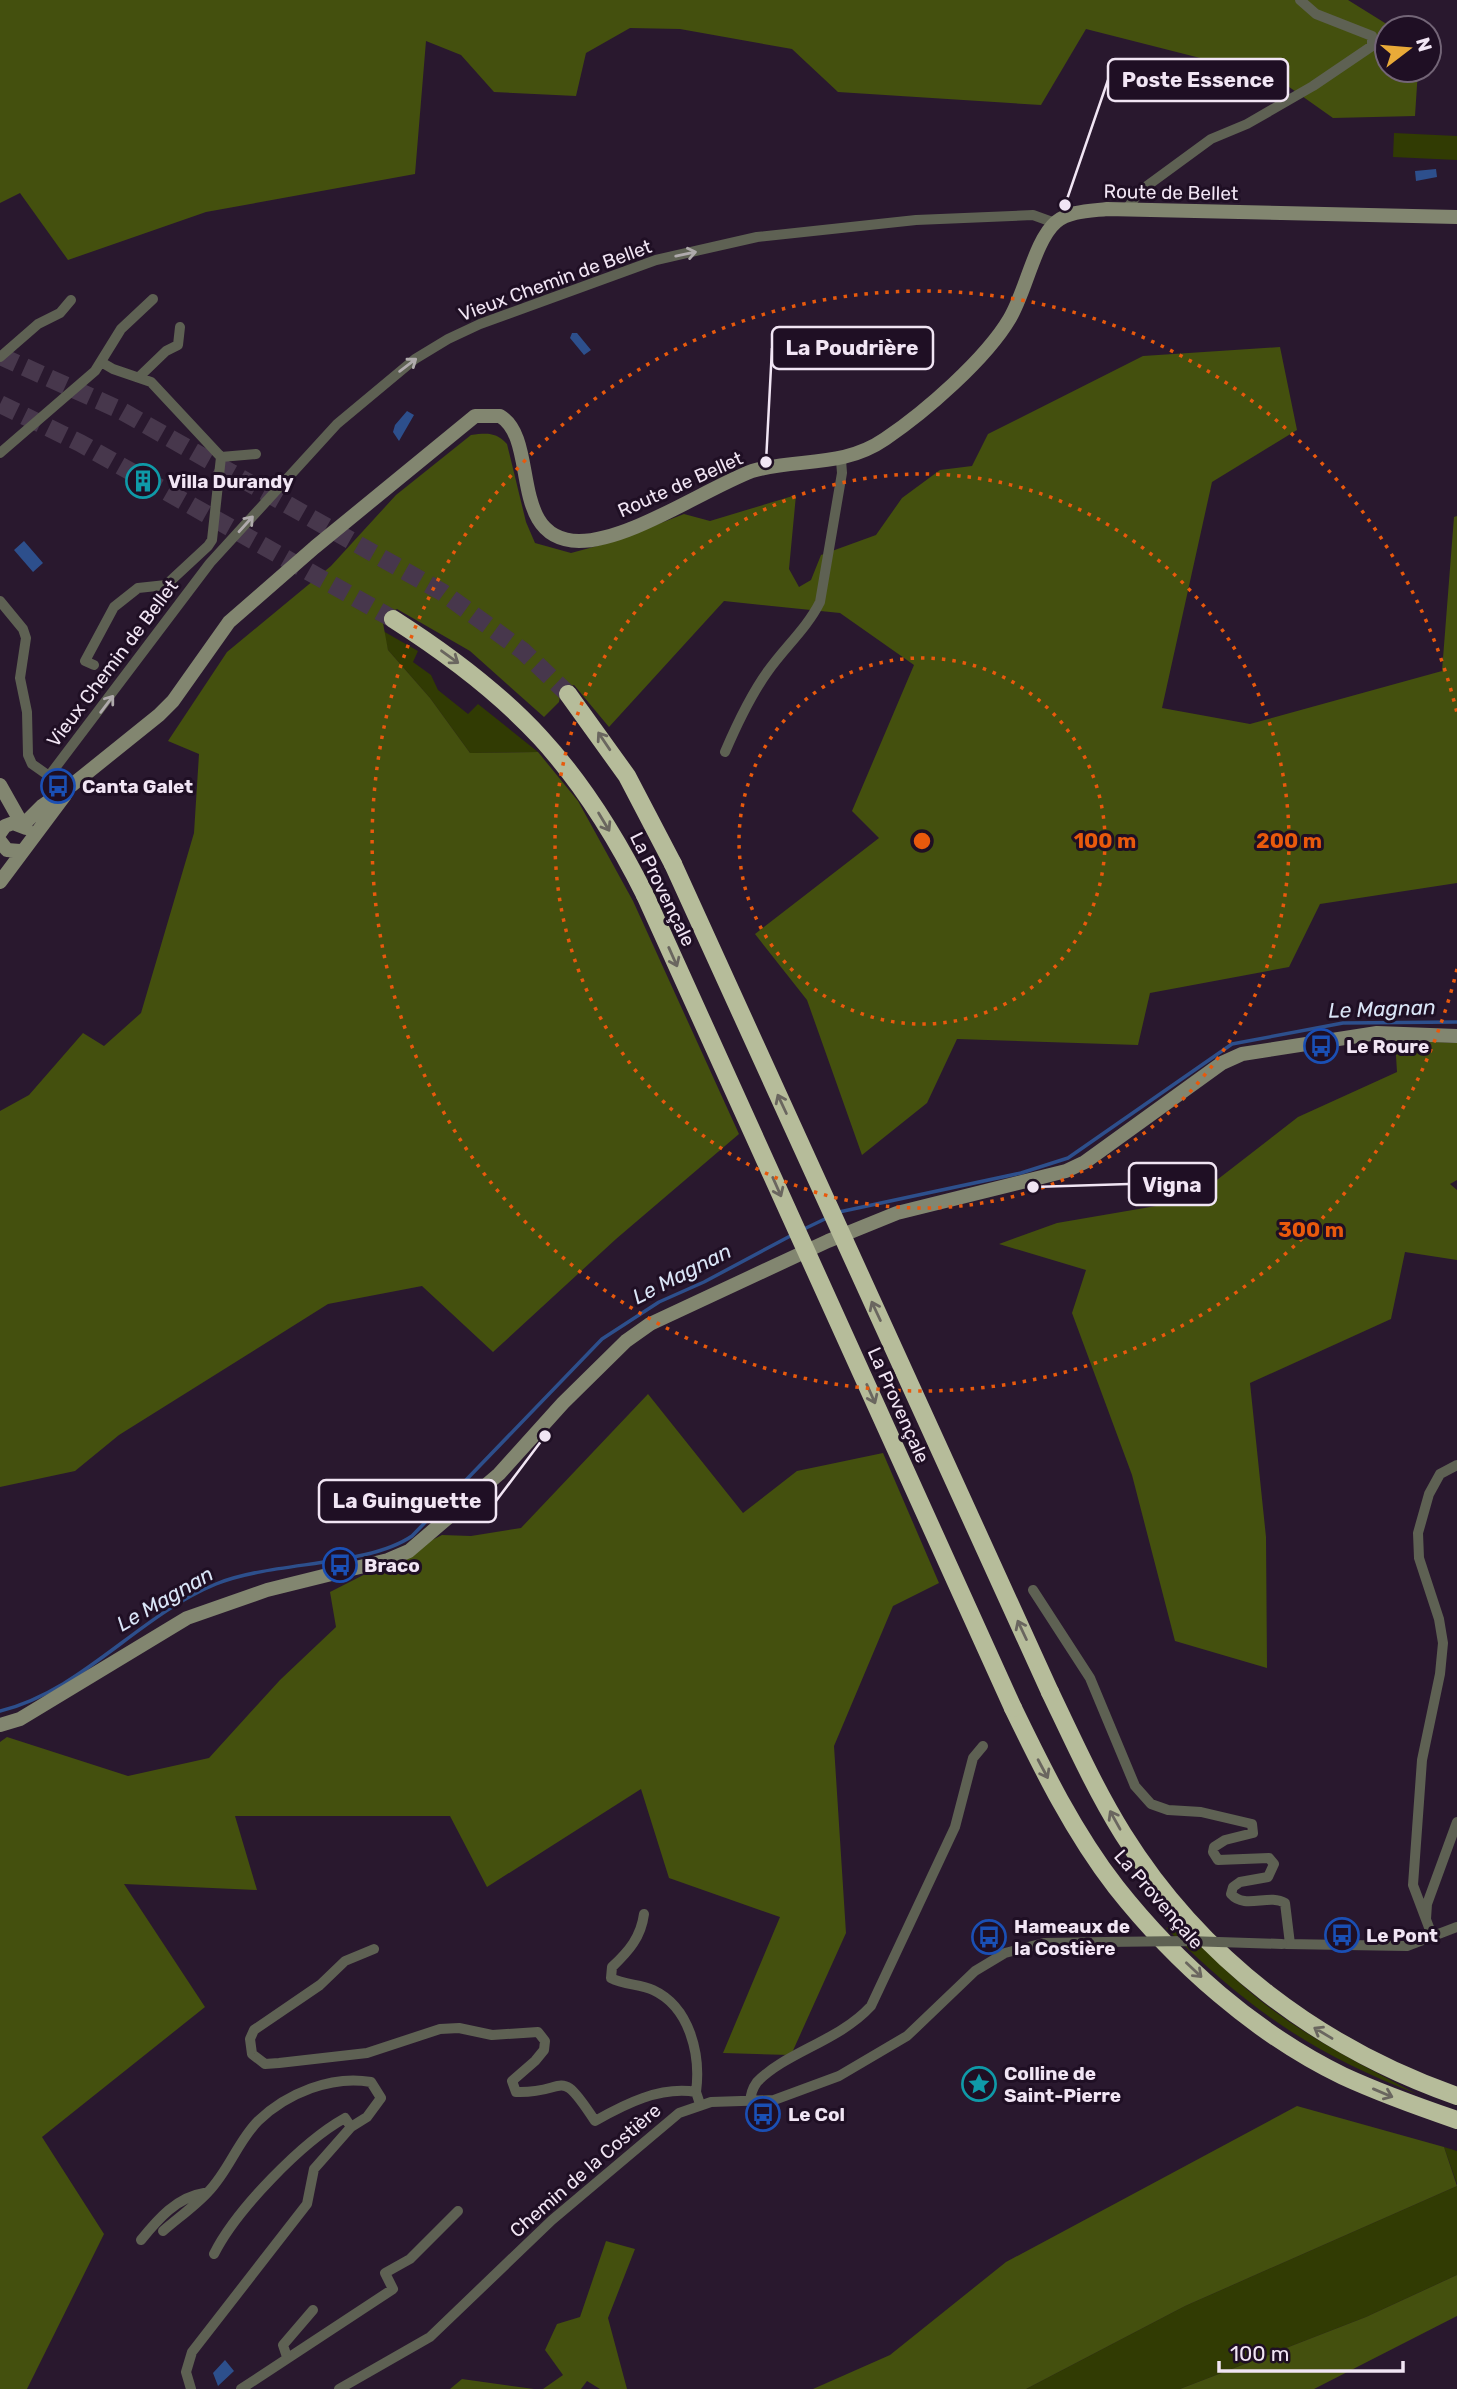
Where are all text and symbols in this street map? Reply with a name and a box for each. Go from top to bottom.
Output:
north arrow [1373,14,1443,84]
text: N [1411,35,1437,54]
callout: Poste Essence [1108,59,1288,101]
text: Poste Essence [1122,67,1274,92]
street label: Route de Bellet [1104,180,1239,205]
street label: Vieux Chemin de Bellet [456,235,655,326]
one-way arrow [674,246,697,260]
callout: La Poudrière [772,327,933,369]
text: La Poudrière [786,335,918,360]
one-way arrow [398,357,416,372]
street label: Route de Bellet [614,446,747,522]
building icon: Villa Durandy [124,462,162,500]
place label: Villa Durandy [168,470,294,493]
one-way arrow [237,516,254,533]
street label: Vieux Chemin de Bellet [42,575,183,752]
one-way arrow [440,649,459,664]
one-way arrow [99,695,114,713]
one-way arrow [596,732,611,751]
bus stop icon: Canta Galet [39,767,77,805]
place label: Canta Galet [82,775,193,798]
one-way arrow [598,811,612,831]
street label: La Provençale [625,828,700,950]
text: 100 m [1074,828,1136,853]
text: 200 m [1256,828,1322,853]
centre of rings [910,829,934,853]
one-way arrow [667,946,680,968]
water label: Le Magnan [1328,994,1436,1023]
bus stop icon: Le Roure [1302,1027,1340,1065]
place label: Le Roure [1346,1035,1429,1058]
one-way arrow [775,1094,788,1116]
callout: Vigna [1129,1163,1216,1205]
text: Vigna [1142,1172,1202,1197]
one-way arrow [771,1176,784,1197]
text: 300 m [1278,1217,1344,1242]
water label: Le Magnan [628,1238,735,1309]
one-way arrow [869,1301,882,1322]
street label: La Provençale [863,1344,934,1467]
one-way arrow [865,1383,878,1404]
callout: La Guinguette [319,1480,496,1522]
text: La Guinguette [333,1488,481,1513]
bus stop icon: Braco [321,1546,359,1584]
place label: Braco [364,1554,420,1577]
water label: Le Magnan [112,1561,218,1636]
one-way arrow [1015,1620,1028,1641]
one-way arrow [1037,1759,1051,1779]
one-way arrow [1108,1810,1121,1831]
street label: La Provençale [1109,1845,1208,1954]
place label: Hameaux de la Costière [1014,1915,1130,1960]
bus stop icon: Le Pont [1323,1916,1361,1954]
bus stop icon: Hameaux de la Costière [970,1918,1008,1956]
place label: Le Pont [1366,1924,1438,1947]
one-way arrow [1185,1962,1203,1978]
one-way arrow [1314,2026,1334,2040]
place label: Colline de Saint-Pierre [1004,2062,1121,2107]
place icon: Colline de Saint-Pierre [960,2065,998,2103]
one-way arrow [1372,2088,1394,2101]
bus stop icon: Le Col [744,2095,782,2133]
street label: Chemin de la Costière [505,2099,666,2242]
place label: Le Col [788,2103,845,2126]
scale bar [1219,2330,1403,2374]
text: 100 m [1230,2341,1289,2366]

